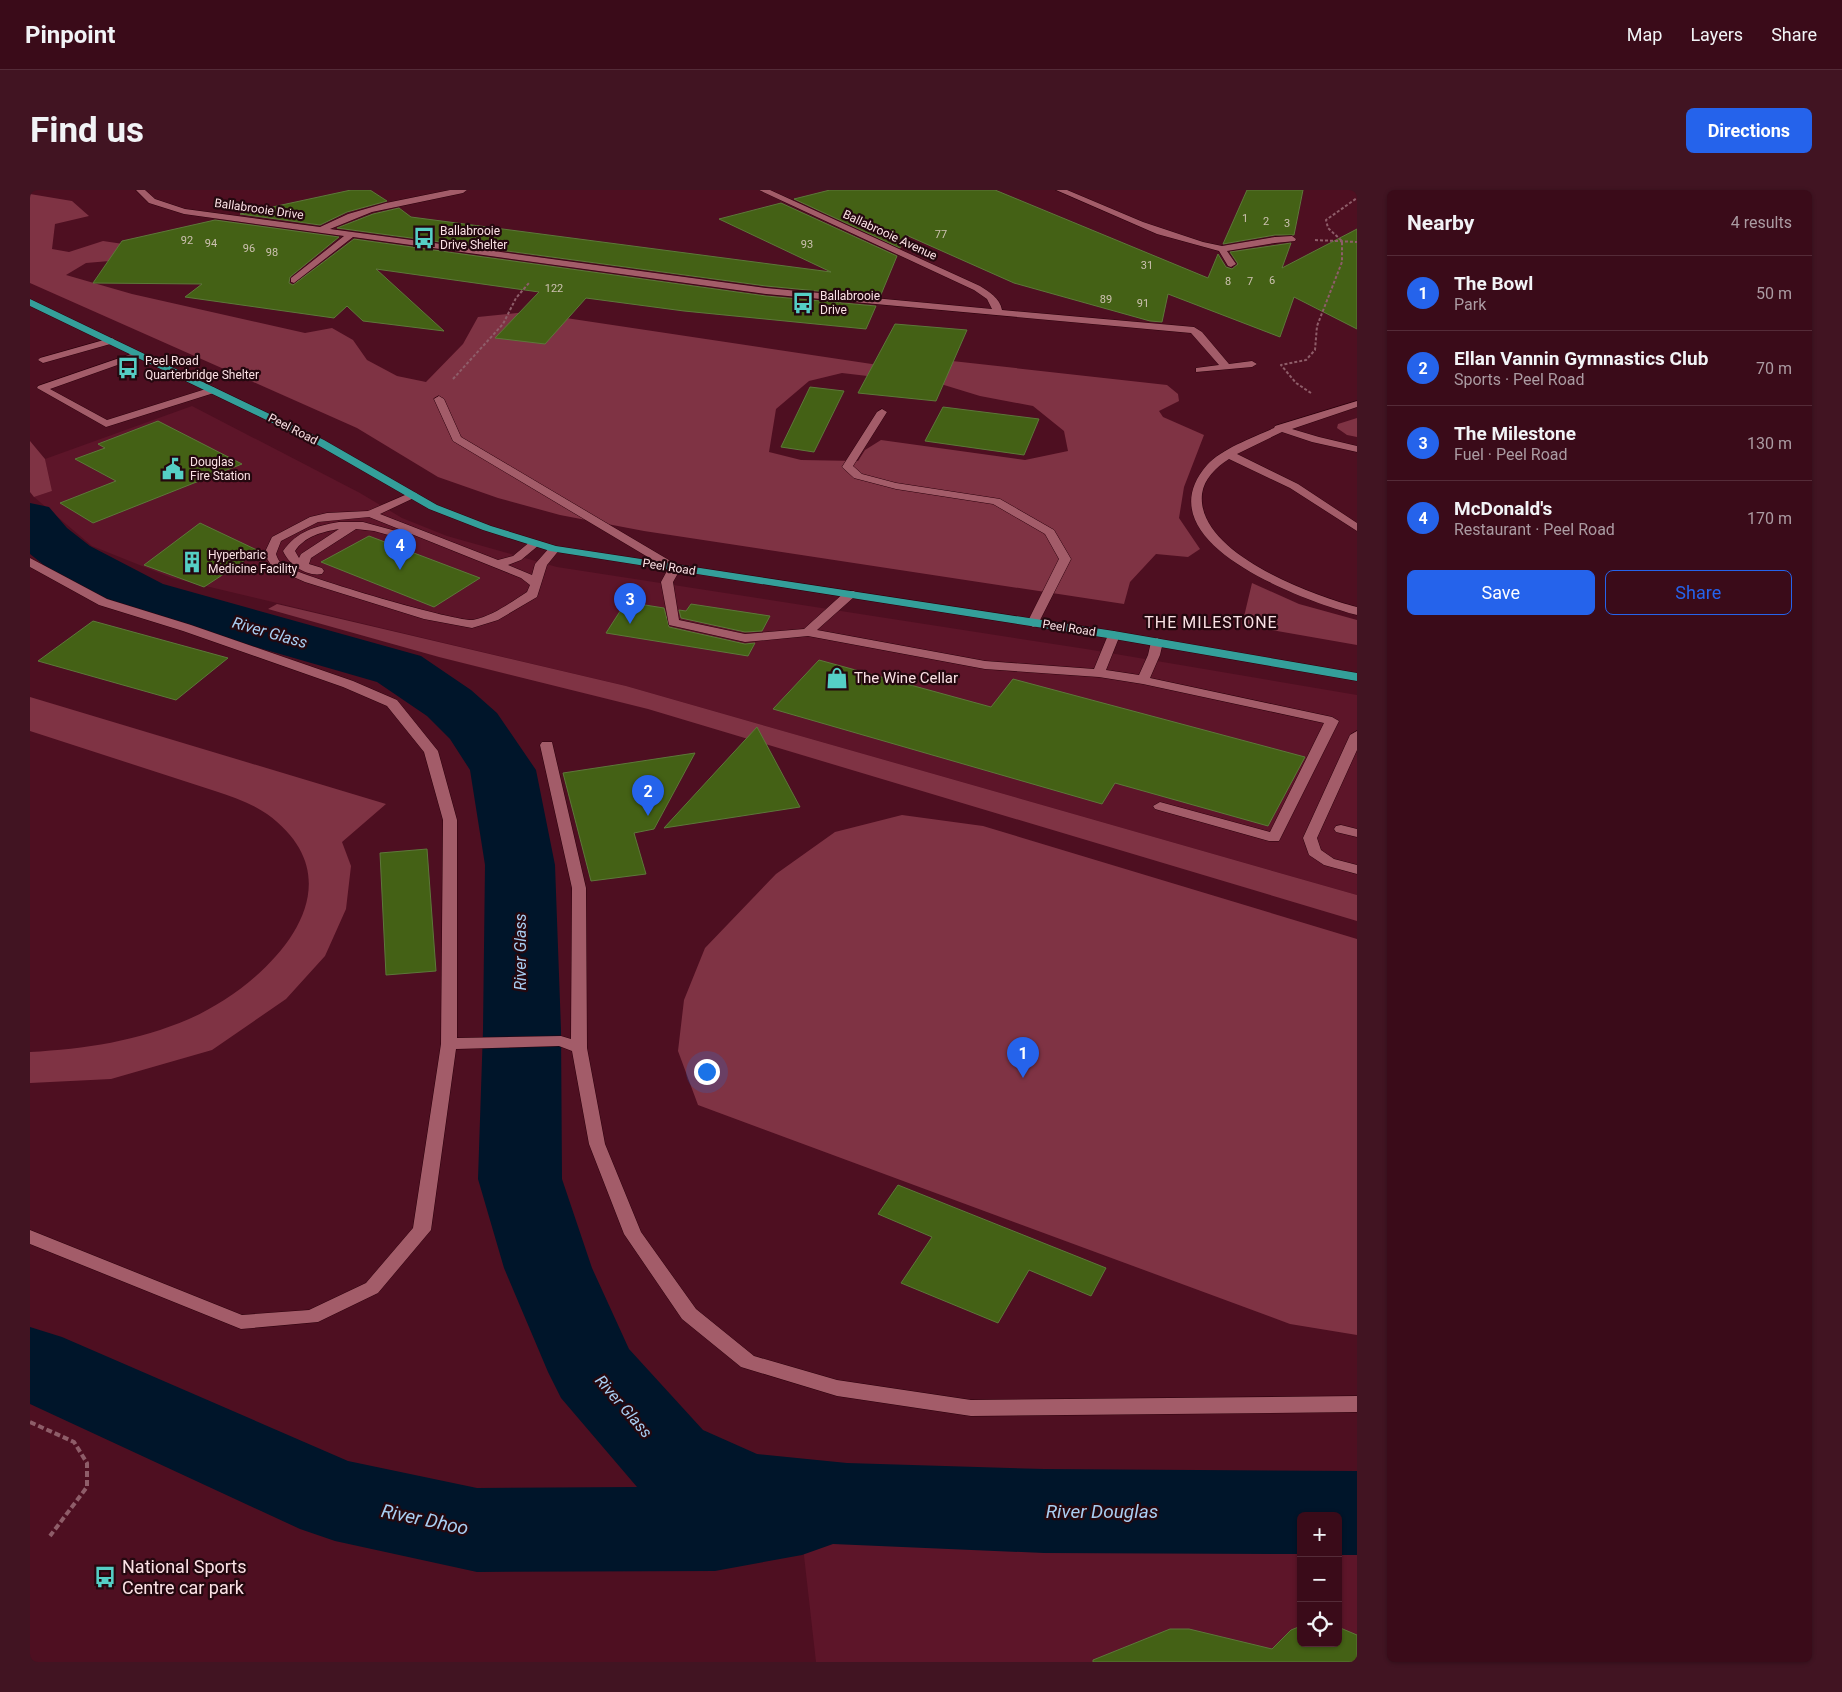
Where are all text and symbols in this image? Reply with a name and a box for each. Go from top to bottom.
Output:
text: Pinpoint [25,21,115,49]
text: Map [1627,24,1662,45]
text: Layers [1690,24,1743,45]
text: Share [1771,24,1817,45]
button: Directions [1686,108,1812,153]
text: Find us [30,110,144,151]
street label: Ballabrooie Drive [213,196,305,222]
street label: Ballabrooie Avenue [841,207,939,263]
text: Nearby [1407,211,1474,235]
house number: 1 [1242,212,1248,225]
text: 4 results [1731,213,1792,232]
house number: 2 [1263,215,1269,228]
house number: 3 [1284,217,1290,230]
place label: Ballabrooie Drive Shelter [440,224,507,252]
bus stop icon: Ballabrooie Drive Shelter [411,225,437,251]
house number: 77 [935,228,947,241]
house number: 92 [181,234,193,247]
house number: 94 [205,237,217,250]
house number: 93 [801,238,813,251]
house number: 96 [243,242,255,255]
house number: 98 [266,246,278,259]
house number: 31 [1141,259,1153,272]
text: The Bowl [1454,272,1533,295]
house number: 6 [1269,274,1275,287]
house number: 8 [1225,275,1231,288]
house number: 7 [1247,275,1253,288]
house number: 122 [545,282,563,295]
text: 1 [1418,284,1428,303]
text: 50 m [1756,284,1792,303]
place label: Ballabrooie Drive [820,289,880,317]
bus stop icon: Ballabrooie Drive [790,290,816,316]
house number: 89 [1100,293,1112,306]
text: Park [1454,295,1486,314]
house number: 91 [1137,297,1149,310]
text: Ellan Vannin Gymnastics Club [1454,347,1708,370]
place label: Peel Road Quarterbridge Shelter [145,354,259,382]
bus stop icon: Peel Road Quarterbridge Shelter [115,355,141,381]
text: 2 [1418,359,1428,378]
text: 70 m [1756,359,1792,378]
text: Sports · Peel Road [1454,370,1585,389]
street label: Peel Road [266,411,320,447]
text: The Milestone [1454,422,1576,445]
text: 3 [1418,434,1428,453]
text: 130 m [1747,434,1792,453]
text: Fuel · Peel Road [1454,445,1568,464]
place label: Douglas Fire Station [190,455,251,483]
public building icon: Douglas Fire Station [160,456,186,482]
text: McDonald's [1454,497,1552,520]
text: 4 [1418,509,1428,528]
text: 170 m [1747,509,1792,528]
text: Restaurant · Peel Road [1454,520,1615,539]
pin: 4 [384,529,416,570]
place label: Hyperbaric Medicine Facility [208,548,298,576]
building icon: Hyperbaric Medicine Facility [179,549,205,575]
street label: Peel Road [641,556,697,578]
button: Save [1407,570,1595,615]
button: Share [1605,570,1792,615]
pin: 3 [614,583,646,624]
water label: River Glass [230,613,309,652]
district label: THE MILESTONE [1144,613,1278,632]
street label: Peel Road [1041,617,1097,639]
shop icon: The Wine Cellar [824,665,850,691]
place label: The Wine Cellar [854,669,958,687]
pin: 2 [632,775,664,816]
water label: River Glass [511,914,530,990]
pin: 1 [1007,1037,1039,1078]
your location [694,1059,720,1085]
water label: River Glass [591,1371,656,1442]
water label: River Dhoo [379,1499,471,1540]
water label: River Douglas [1046,1500,1158,1523]
map controls [1297,1512,1342,1647]
button: + [1297,1512,1342,1557]
place label: National Sports Centre car park [122,1556,247,1598]
button: − [1297,1557,1342,1602]
bus stop icon: National Sports Centre car park [92,1564,118,1590]
button: locate [1297,1602,1342,1647]

